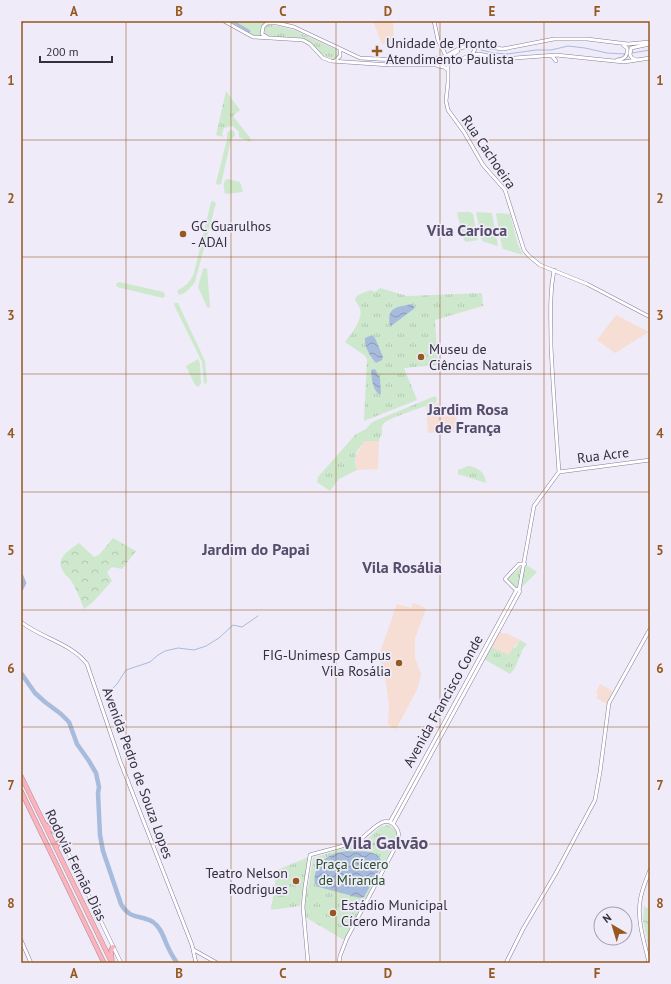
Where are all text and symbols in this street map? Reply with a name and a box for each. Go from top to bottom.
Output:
text: A [70,3,78,20]
text: B [175,3,183,20]
text: C [279,3,287,20]
text: D [384,3,392,20]
text: E [489,3,496,20]
text: F [594,3,601,20]
place label: Unidade de Pronto Atendimento Paulista [386,34,514,68]
scale bar [40,38,112,64]
text: 200 m [46,44,79,59]
marker: Unidade de Pronto Atendimento Paulista [371,45,383,57]
text: 1 [7,72,15,89]
text: 1 [656,72,664,89]
street label: Rua Cachoeira [458,112,520,192]
text: 2 [7,190,15,207]
text: 2 [656,190,664,207]
place label: GC Guarulhos - ADAI [191,217,271,251]
district label: Vila Carioca [426,220,507,240]
marker: GC Guarulhos - ADAI [178,229,188,239]
text: 3 [7,307,15,324]
text: 3 [656,307,664,324]
place label: Museu de Ciências Naturais [429,340,532,374]
marker: Museu de Ciências Naturais [416,352,426,362]
district label: Jardim Rosa de França [427,399,509,437]
text: 4 [7,425,15,442]
text: 4 [656,425,664,442]
street label: Rua Acre [576,443,630,467]
district label: Jardim do Papai [201,539,310,559]
text: 5 [7,542,15,559]
text: 5 [656,542,664,559]
district label: Vila Rosália [361,557,442,577]
street label: Avenida Francisco Conde [399,632,487,770]
place label: FIG-Unimesp Campus Vila Rosália [263,646,391,680]
marker: FIG-Unimesp Campus Vila Rosália [394,658,404,668]
text: 6 [7,660,15,677]
text: 6 [656,660,664,677]
street label: Avenida Pedro de Souza Lopes [99,685,177,861]
text: 7 [7,777,15,794]
text: 7 [656,777,664,794]
street label: Rodovia Fernão Dias [41,806,111,924]
district label: Vila Galvão [341,831,429,854]
park label: Praça Cícero de Miranda [315,855,389,889]
place label: Teatro Nelson Rodrigues [206,864,288,898]
marker: Teatro Nelson Rodrigues [291,876,301,886]
text: 8 [7,895,15,912]
text: 8 [656,895,664,912]
place label: Estádio Municipal Cícero Miranda [341,896,447,930]
north arrow [593,906,633,946]
marker: Estádio Municipal Cícero Miranda [328,908,338,918]
text: N [600,910,614,926]
text: A [70,965,78,982]
text: B [175,965,183,982]
text: C [279,965,287,982]
text: D [384,965,392,982]
text: E [489,965,496,982]
text: F [594,965,601,982]

